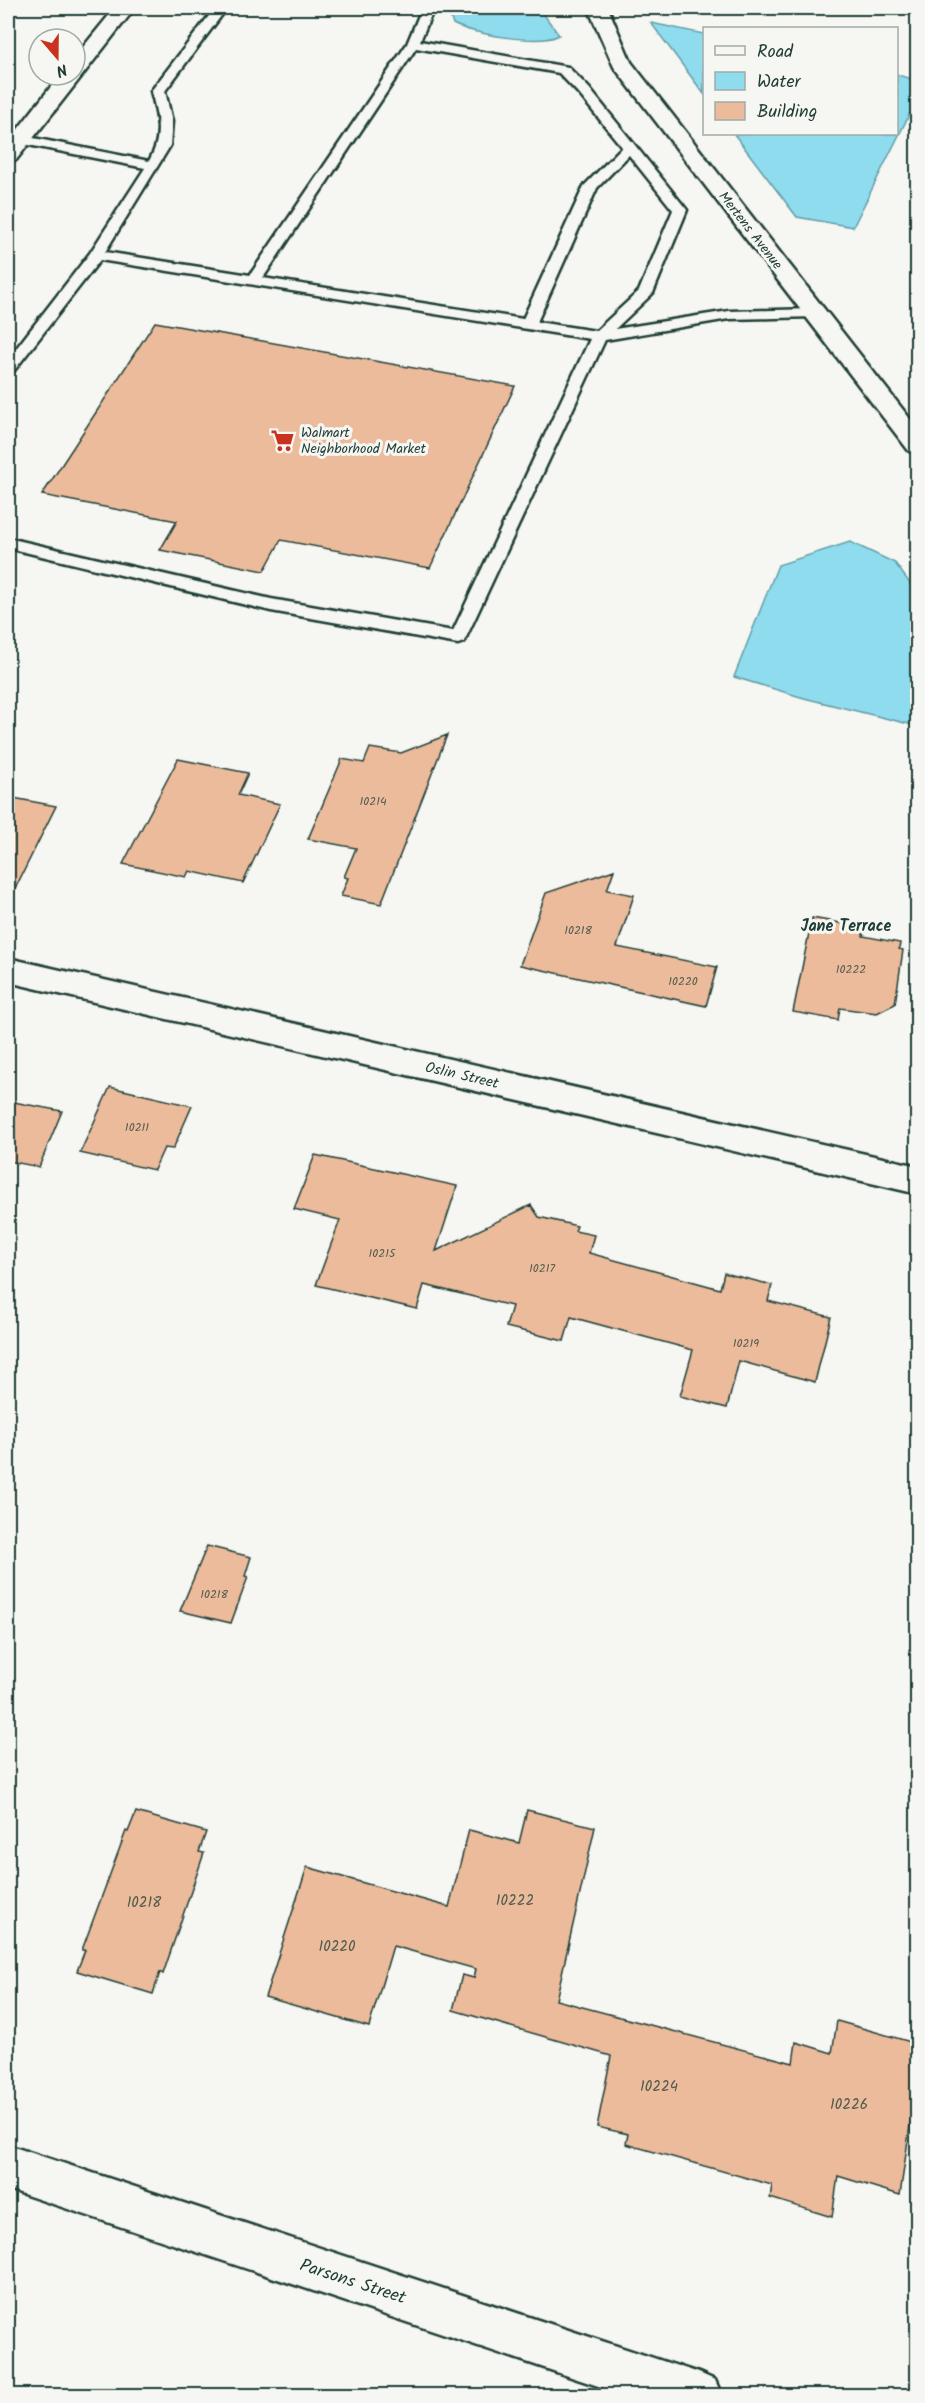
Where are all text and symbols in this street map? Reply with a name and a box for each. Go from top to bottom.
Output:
north arrow [27,27,87,87]
legend [703,27,898,135]
text: Road [757,38,794,67]
text: N [53,56,71,83]
text: Water [757,68,802,97]
text: Building [757,98,817,127]
street label: Mertens Avenue [713,187,788,275]
place label: Walmart Neighborhood Market [301,422,426,460]
supermarket icon: Walmart Neighborhood Market [270,427,296,453]
house number: 10214 [359,792,387,811]
district label: Jane Terrace [801,914,892,939]
house number: 10218 [564,921,593,940]
house number: 10222 [836,960,866,979]
house number: 10220 [668,972,698,991]
street label: Oslin Street [423,1056,501,1096]
house number: 10211 [125,1118,149,1137]
house number: 10215 [369,1244,397,1263]
house number: 10217 [529,1259,555,1278]
house number: 10219 [733,1334,759,1353]
house number: 10218 [200,1585,229,1604]
house number: 10222 [496,1889,534,1913]
house number: 10218 [127,1891,162,1915]
house number: 10220 [318,1935,356,1959]
house number: 10224 [640,2075,678,2099]
house number: 10226 [830,2093,868,2117]
street label: Parsons Street [296,2252,410,2314]

